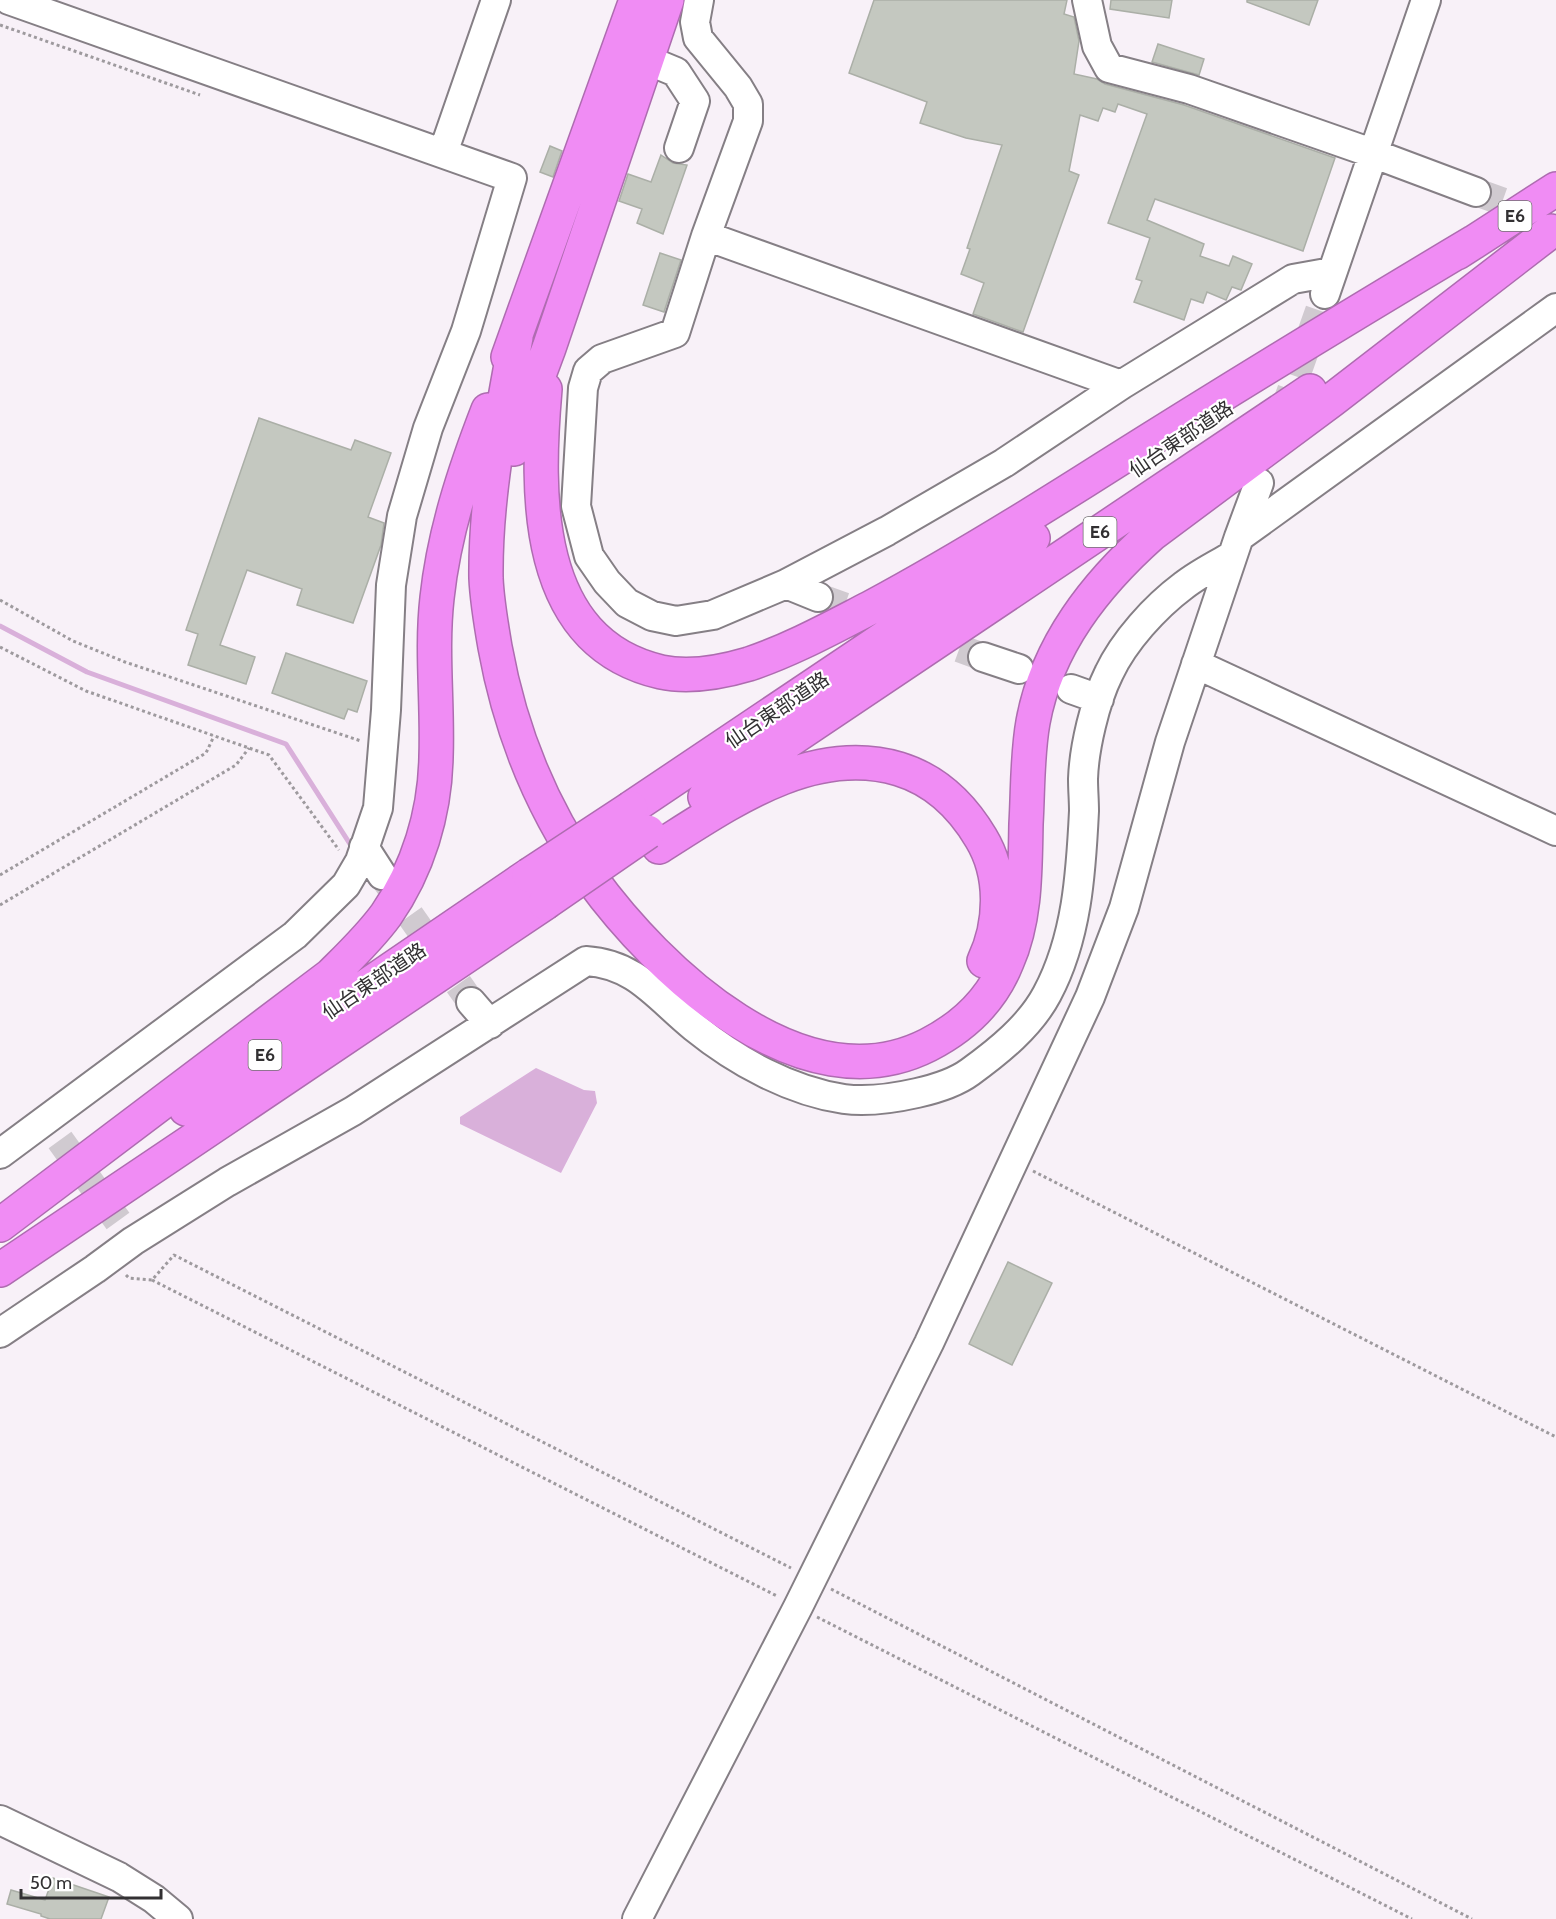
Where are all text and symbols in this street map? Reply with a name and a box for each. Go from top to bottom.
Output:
road number: E6 [1498,201,1532,231]
street label: 仙台東部道路 [1125,395,1237,483]
road number: E6 [1084,517,1116,547]
street label: 仙台東部道路 [721,666,833,754]
street label: 仙台東部道路 [318,937,430,1025]
road number: E6 [248,1040,282,1070]
scale bar [21,1862,160,1900]
text: 50 m [30,1872,72,1894]

